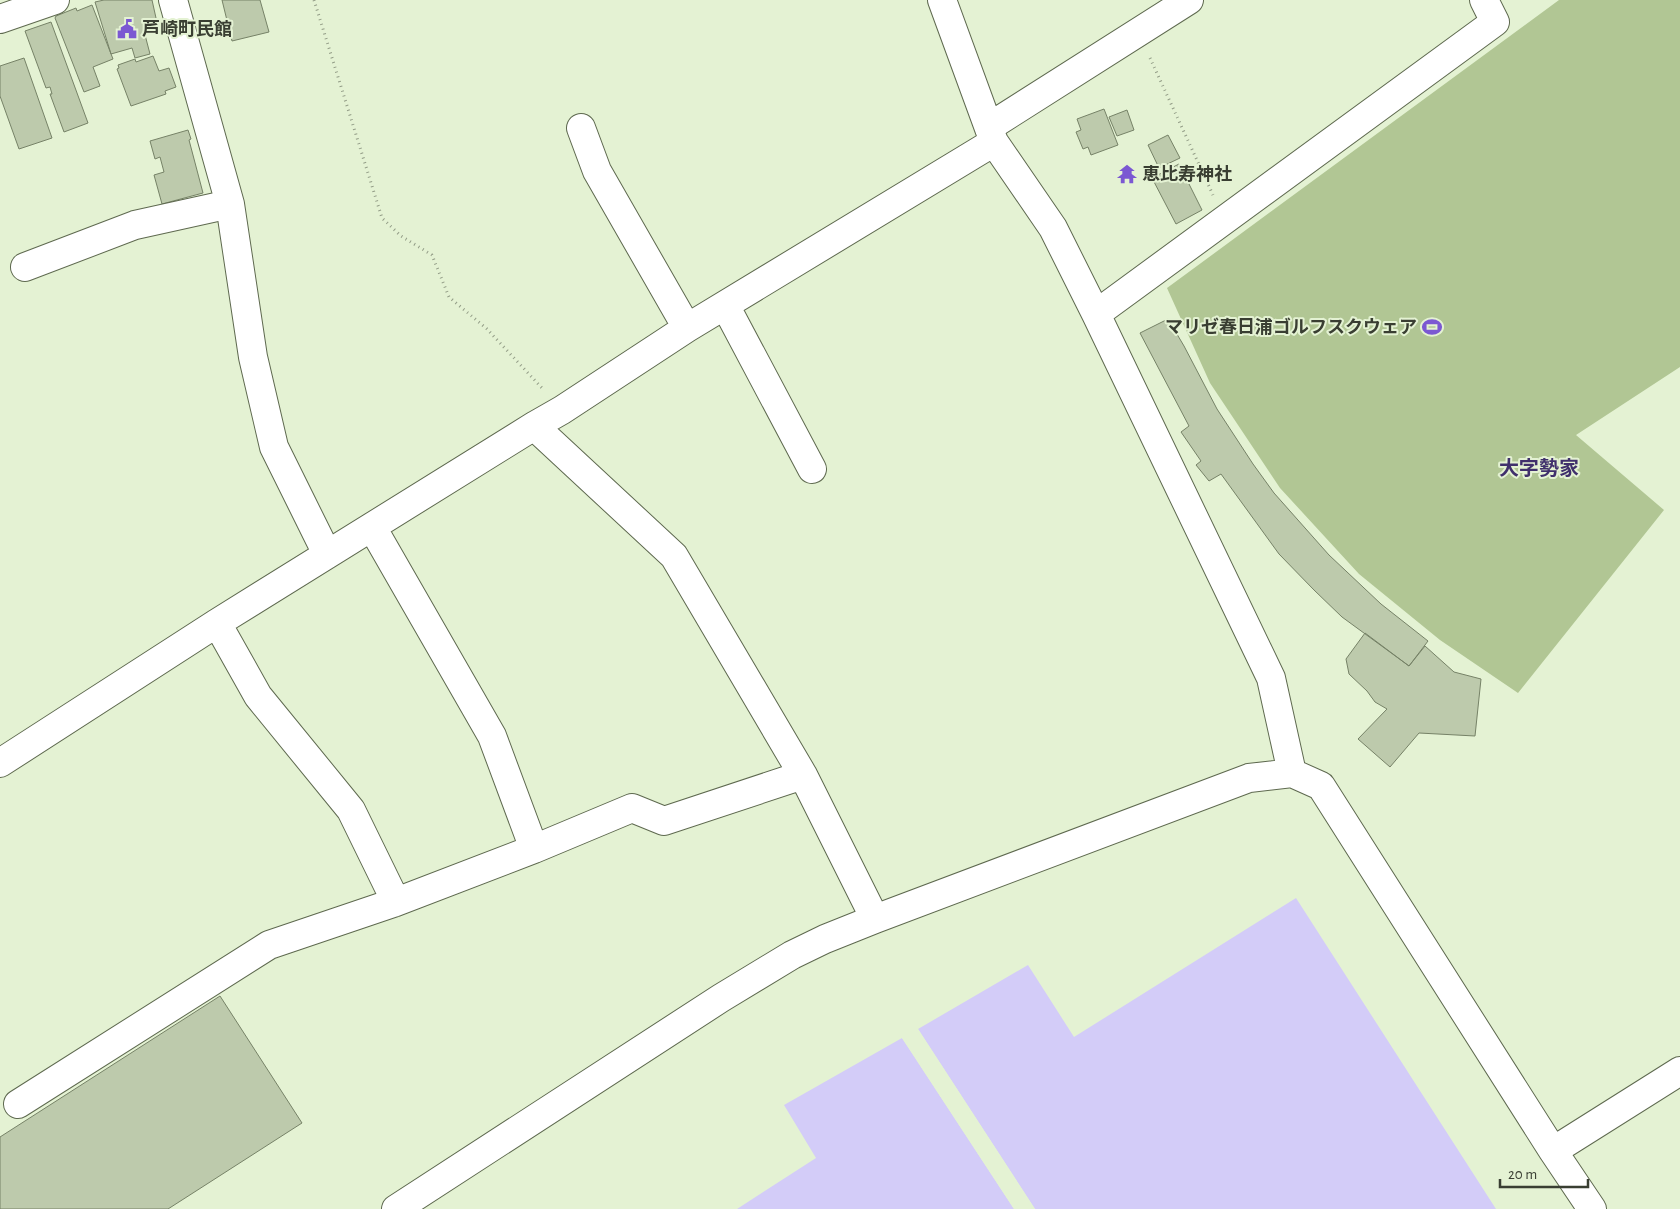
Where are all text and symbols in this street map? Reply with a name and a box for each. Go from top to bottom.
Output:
public building icon: 芦崎町民館 [116,18,138,40]
place label: 芦崎町民館 [142,20,232,39]
temple icon: 恵比寿神社 [1116,163,1138,185]
place label: 恵比寿神社 [1142,164,1232,184]
sports icon: マリゼ春日浦ゴルフスクウェア [1421,316,1443,338]
place label: マリゼ春日浦ゴルフスクウェア [1165,317,1417,337]
district label: 大字勢家 [1499,458,1579,479]
scale bar [1500,1156,1588,1188]
text: 20 m [1508,1167,1537,1182]

